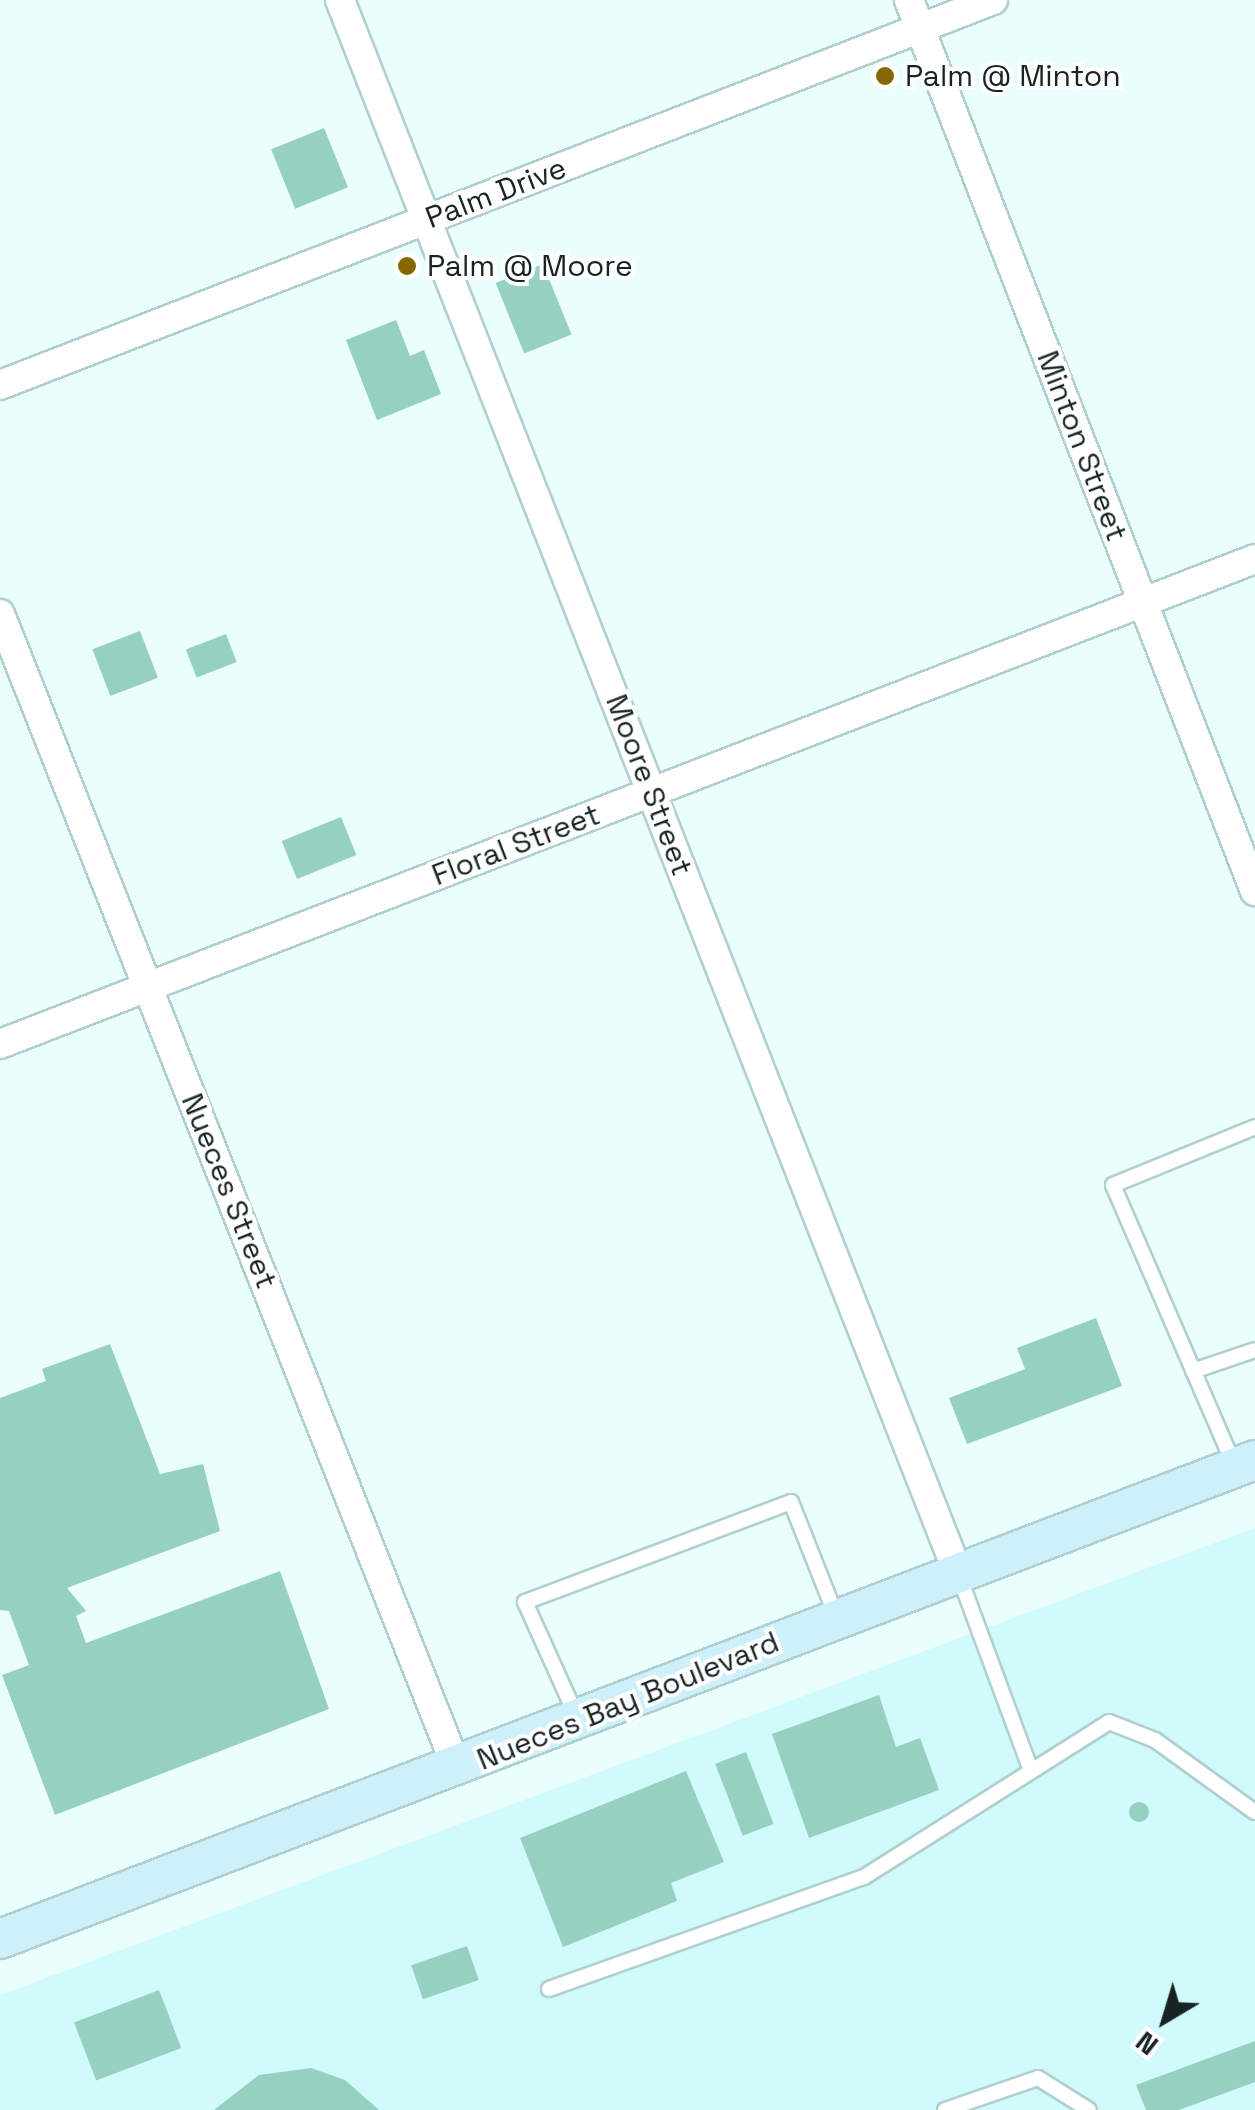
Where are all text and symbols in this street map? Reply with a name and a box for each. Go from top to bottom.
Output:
place label: Palm @ Minton [905,58,1121,94]
marker: Palm @ Minton [874,65,896,87]
street label: Palm Drive [421,150,571,236]
place label: Palm @ Moore [427,248,633,284]
marker: Palm @ Moore [396,255,418,277]
street label: Minton Street [1029,346,1135,546]
street label: Moore Street [598,689,700,881]
street label: Floral Street [427,796,605,894]
street label: Nueces Street [174,1088,284,1294]
street label: Nueces Bay Boulevard [472,1624,784,1778]
north arrow [1115,1970,1215,2070]
text: N [1128,2024,1165,2064]

